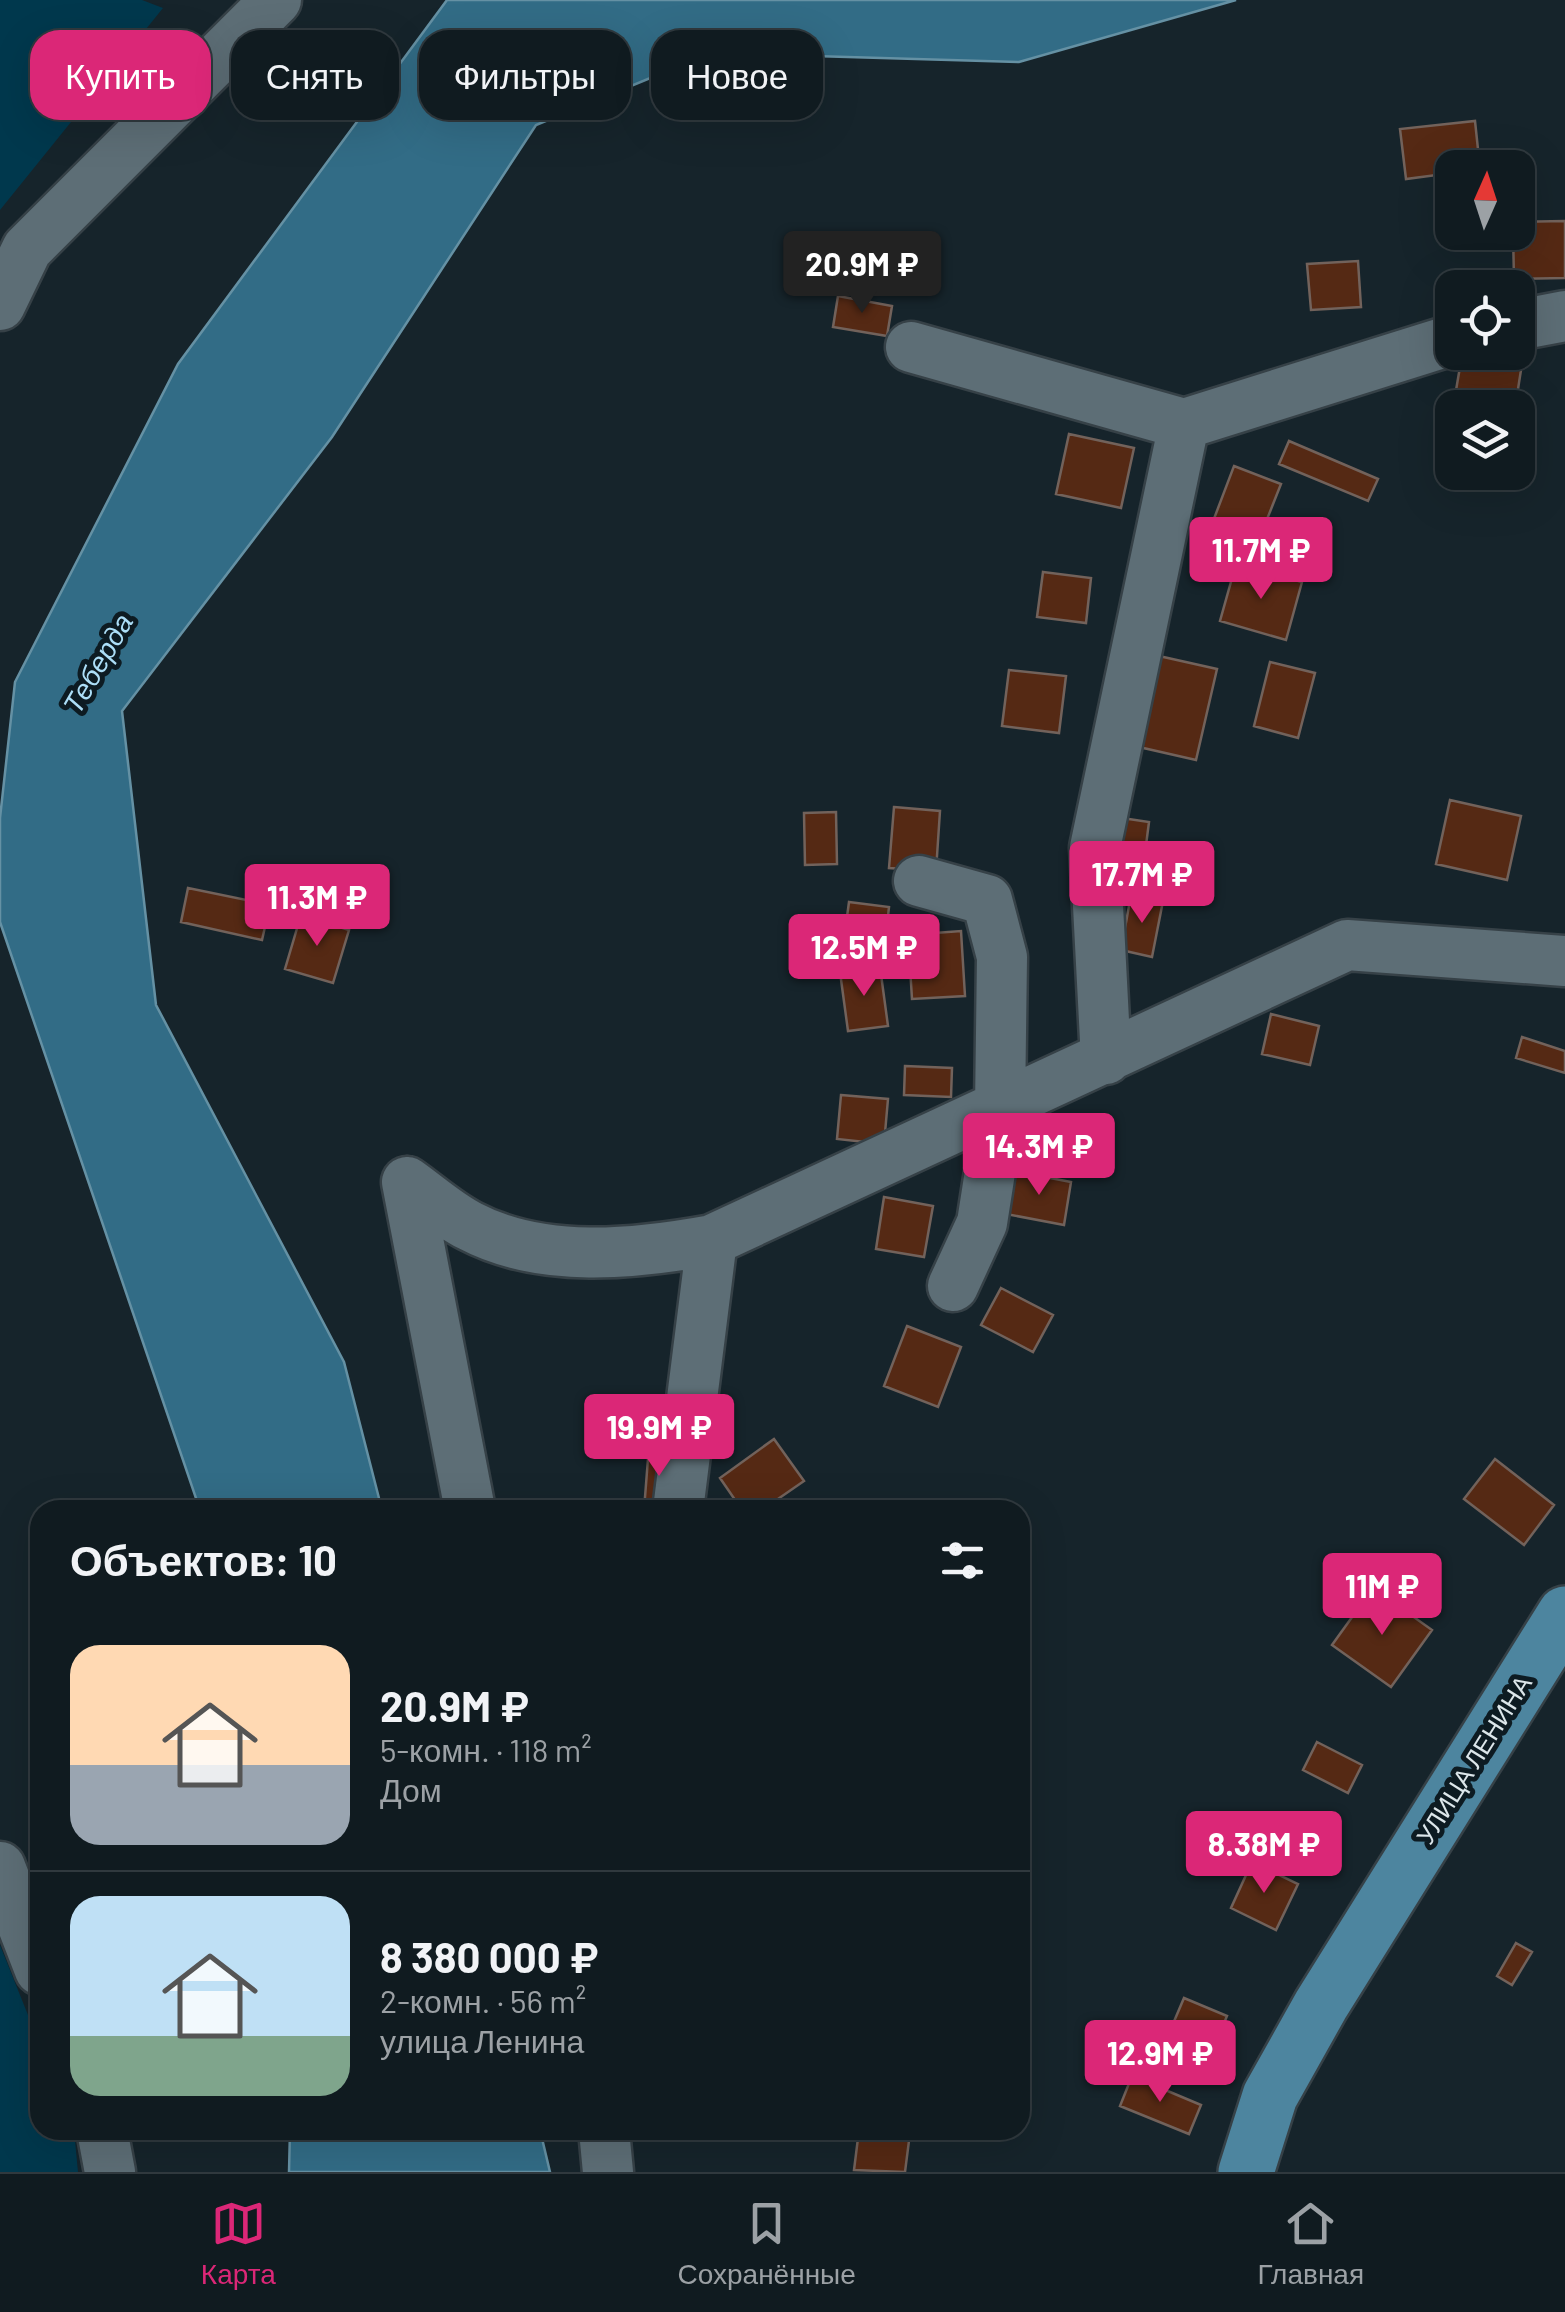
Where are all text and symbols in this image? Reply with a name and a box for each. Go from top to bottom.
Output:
chip: Купить [30,30,211,120]
chip: Снять [231,30,399,120]
chip: Фильтры [419,30,631,120]
chip: Новое [651,30,823,120]
north arrow [1435,150,1535,250]
map controls [1435,150,1535,490]
pin: 20.9M ₽ [770,231,954,316]
text: 20.9M ₽ [805,244,919,282]
button: locate [1435,270,1535,370]
button: layers [1435,390,1535,490]
pin: 11.7M ₽ [1169,517,1353,602]
text: 11.7M ₽ [1211,530,1311,568]
water label: Теберда [55,607,139,719]
pin: 17.7M ₽ [1050,841,1234,926]
text: 17.7M ₽ [1091,854,1193,892]
pin: 11.3M ₽ [225,864,409,949]
text: 11.3M ₽ [267,877,367,915]
pin: 12.5M ₽ [772,914,956,999]
text: 12.5M ₽ [811,927,917,965]
pin: 14.3M ₽ [947,1113,1131,1198]
text: 14.3M ₽ [985,1126,1093,1164]
pin: 19.9M ₽ [567,1394,751,1479]
text: 19.9M ₽ [606,1407,712,1445]
icon: filters [935,1533,990,1588]
text: Объектов: 10 [70,1534,337,1584]
pin: 11M ₽ [1312,1553,1452,1638]
text: 11M ₽ [1345,1566,1419,1604]
street label: УЛИЦА ЛЕНИНА [1409,1669,1537,1849]
text: 20.9M ₽ [380,1680,529,1730]
icon: home [150,1685,270,1805]
text: 5-комн. · 118 m² [380,1730,592,1768]
text: Дом [380,1770,442,1808]
pin: 8.38M ₽ [1172,1811,1356,1896]
text: 8.38M ₽ [1208,1824,1320,1862]
text: 8 380 000 ₽ [380,1931,599,1981]
icon: home [150,1936,270,2056]
text: 2-комн. · 56 m² [380,1981,586,2019]
pin: 12.9M ₽ [1068,2020,1252,2105]
text: улица Ленина [380,2021,584,2059]
text: 12.9M ₽ [1107,2033,1213,2071]
tab: Карта [201,2196,276,2291]
tab: Сохранённые [678,2196,856,2291]
tab: Главная [1258,2196,1364,2291]

